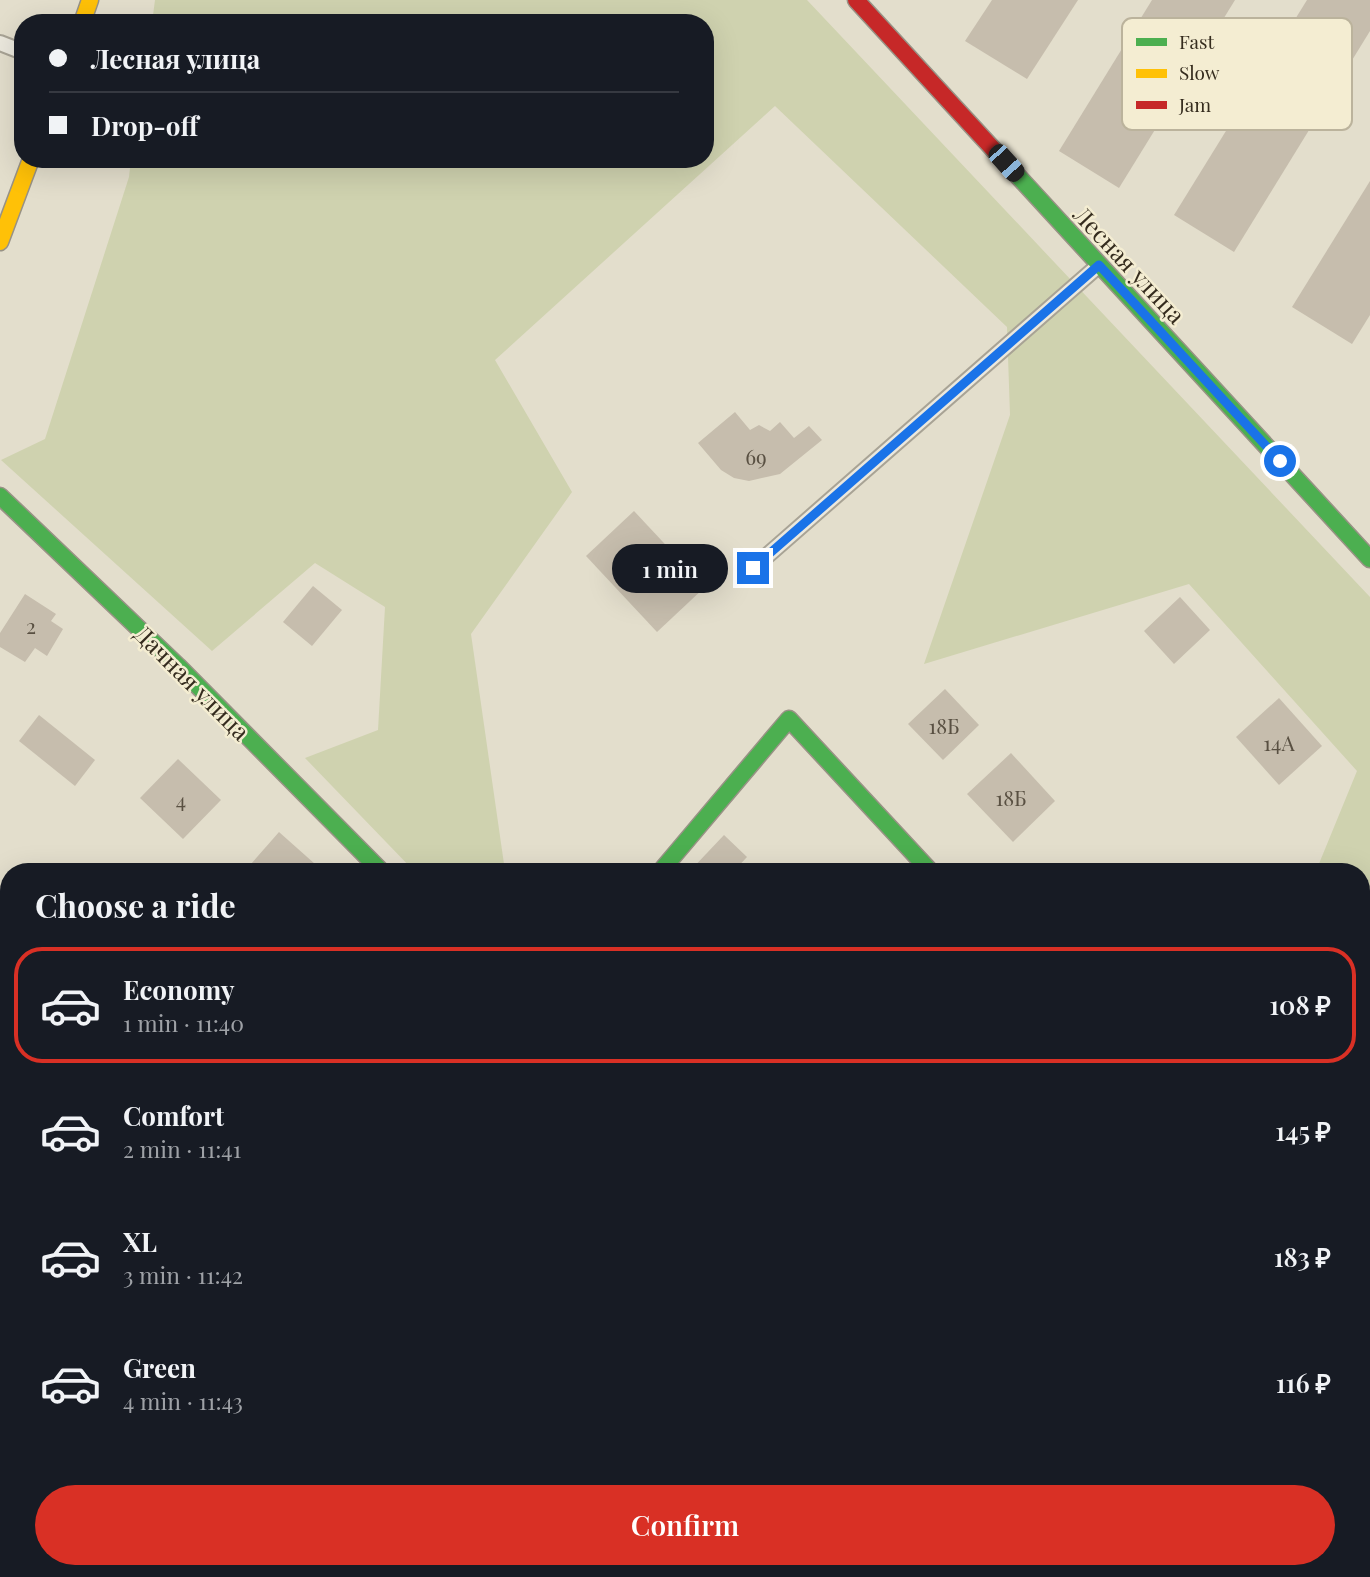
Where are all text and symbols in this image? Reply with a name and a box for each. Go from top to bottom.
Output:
legend [1122,18,1352,130]
text: Fast [1179,28,1215,54]
text: Лесная улица [91,41,260,76]
text: Slow [1179,59,1220,85]
text: Jam [1178,91,1211,117]
text: Drop-off [91,108,198,143]
car [985,140,1028,186]
street label: Лесная улица [1066,197,1193,330]
house number: 69 [745,442,767,470]
route start [1264,445,1296,477]
callout: 1 min [613,544,728,592]
route end [737,552,769,584]
text: 1 min [642,553,698,584]
house number: 2 [26,611,36,639]
street label: Дачная улица [129,618,257,746]
house number: 18Б [928,711,960,739]
house number: 14А [1263,728,1295,756]
house number: 18Б [995,783,1027,811]
house number: 4 [176,785,186,813]
text: Choose a ride [35,883,236,926]
text: Economy [123,972,234,1007]
icon: car [39,974,102,1037]
text: 108 ₽ [1269,987,1331,1022]
text: 1 min · 11:40 [123,1007,244,1038]
text: Comfort [123,1098,224,1133]
icon: car [39,1100,102,1163]
text: 145 ₽ [1275,1113,1331,1148]
text: 2 min · 11:41 [123,1133,241,1164]
text: XL [123,1224,157,1259]
icon: car [39,1226,102,1289]
text: 183 ₽ [1274,1239,1331,1274]
text: 3 min · 11:42 [123,1259,243,1290]
text: Green [123,1350,196,1385]
icon: car [39,1352,102,1415]
text: 116 ₽ [1276,1365,1331,1400]
text: 4 min · 11:43 [123,1385,243,1416]
button: Confirm [35,1485,1335,1565]

